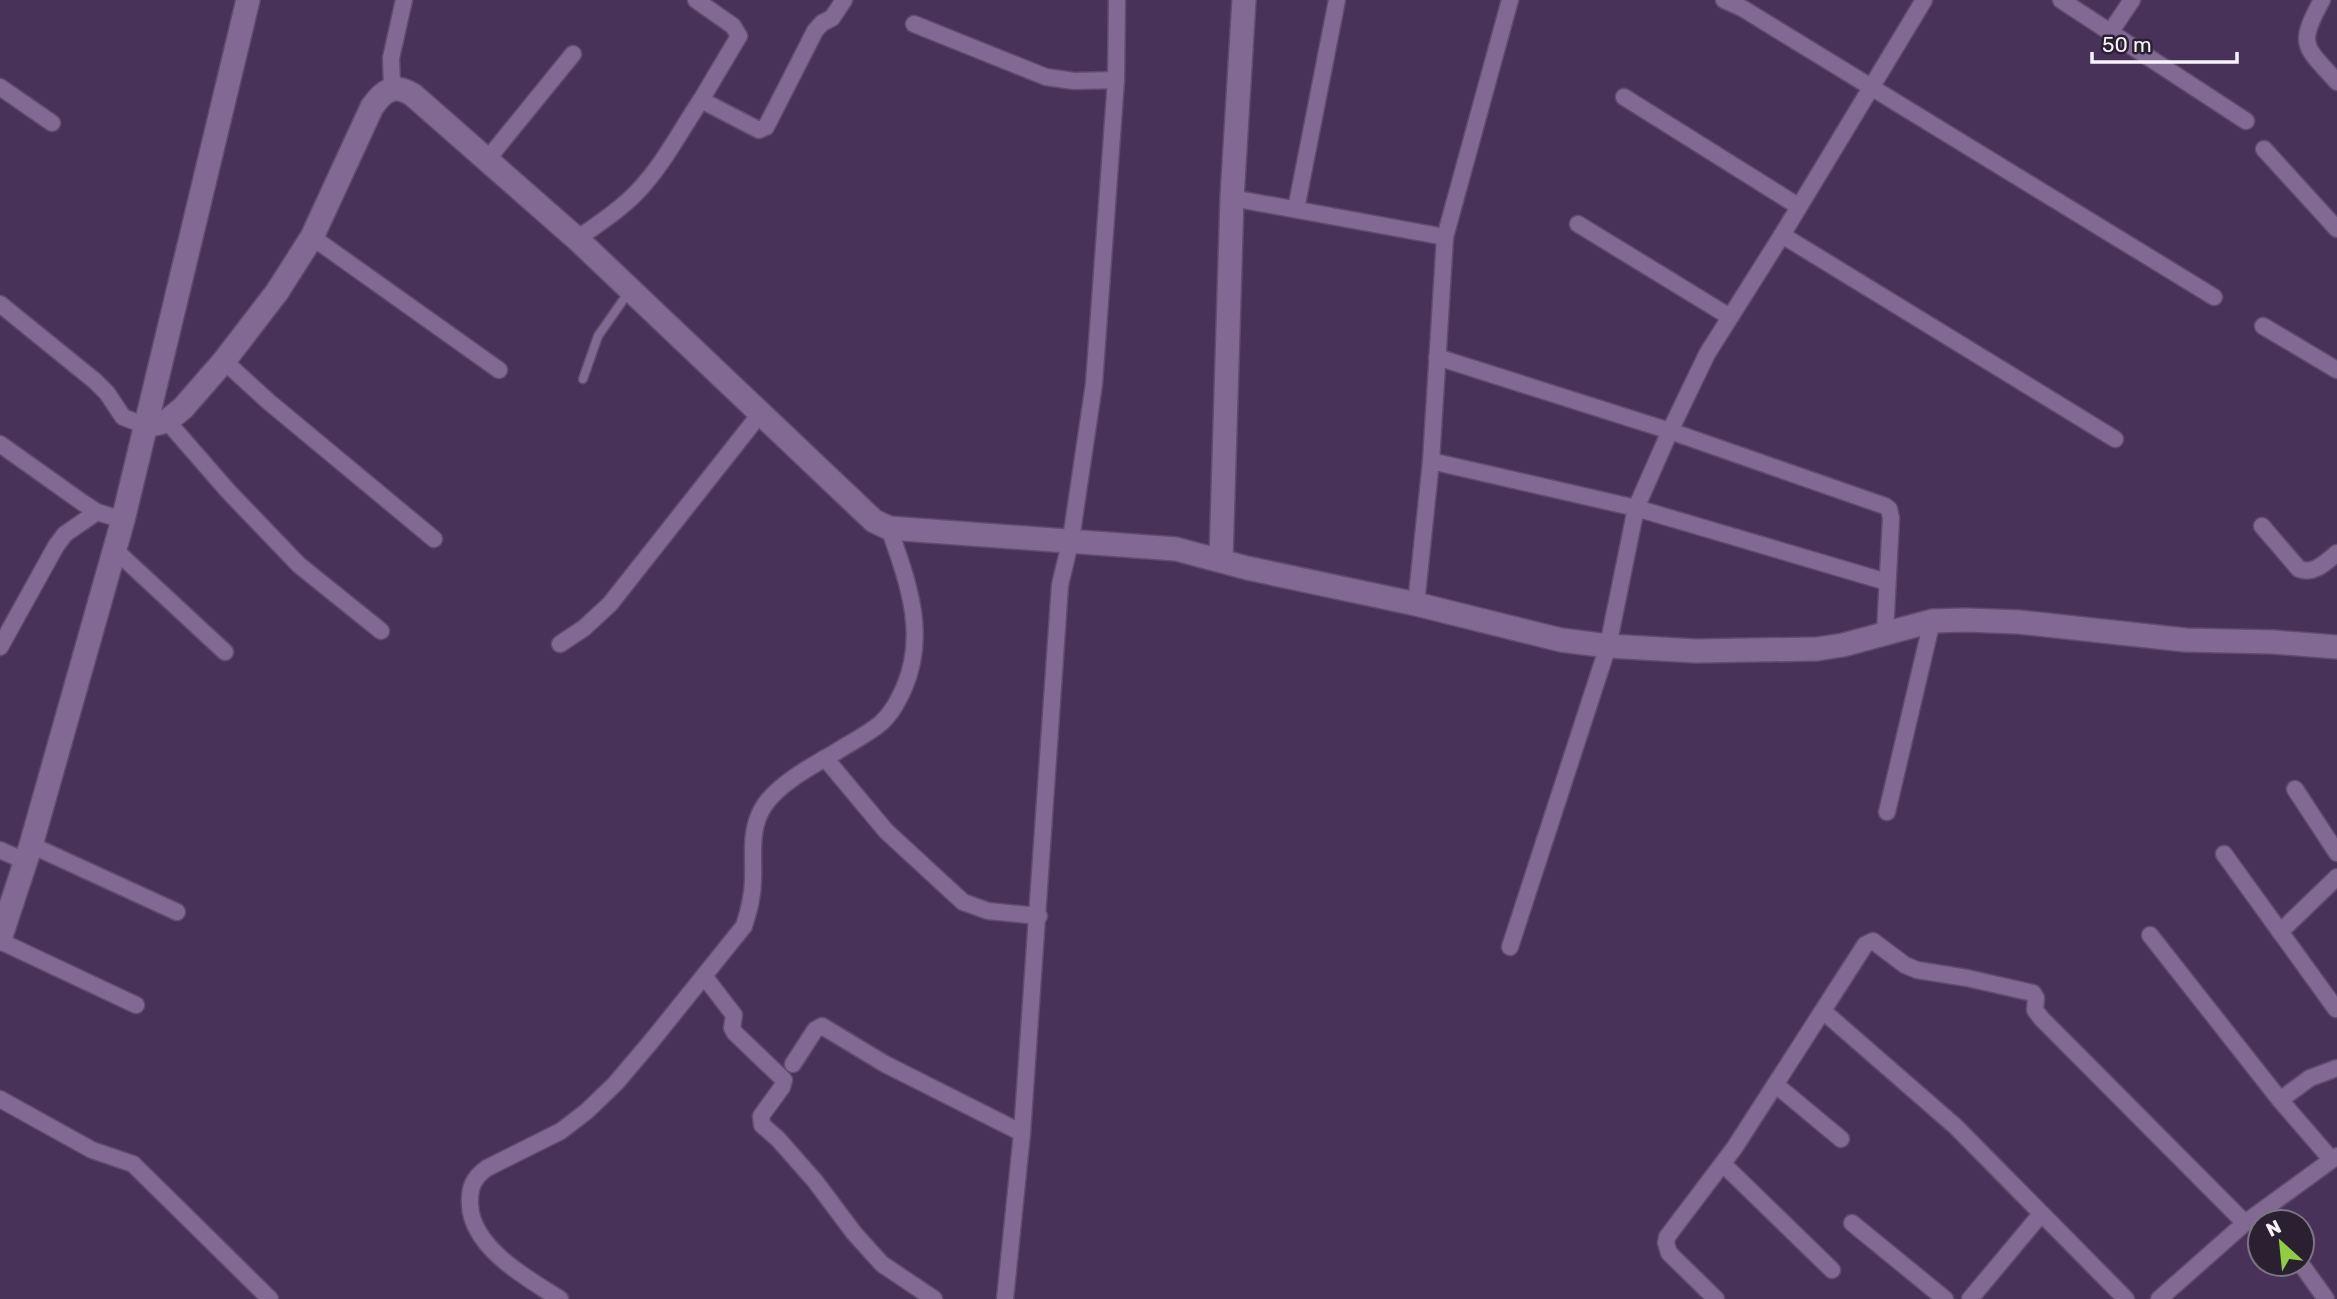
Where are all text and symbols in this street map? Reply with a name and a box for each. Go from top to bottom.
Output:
scale bar [2092,21,2237,65]
text: 50 m [2102,32,2152,57]
north arrow [2246,1208,2316,1278]
text: N [2262,1215,2285,1242]

